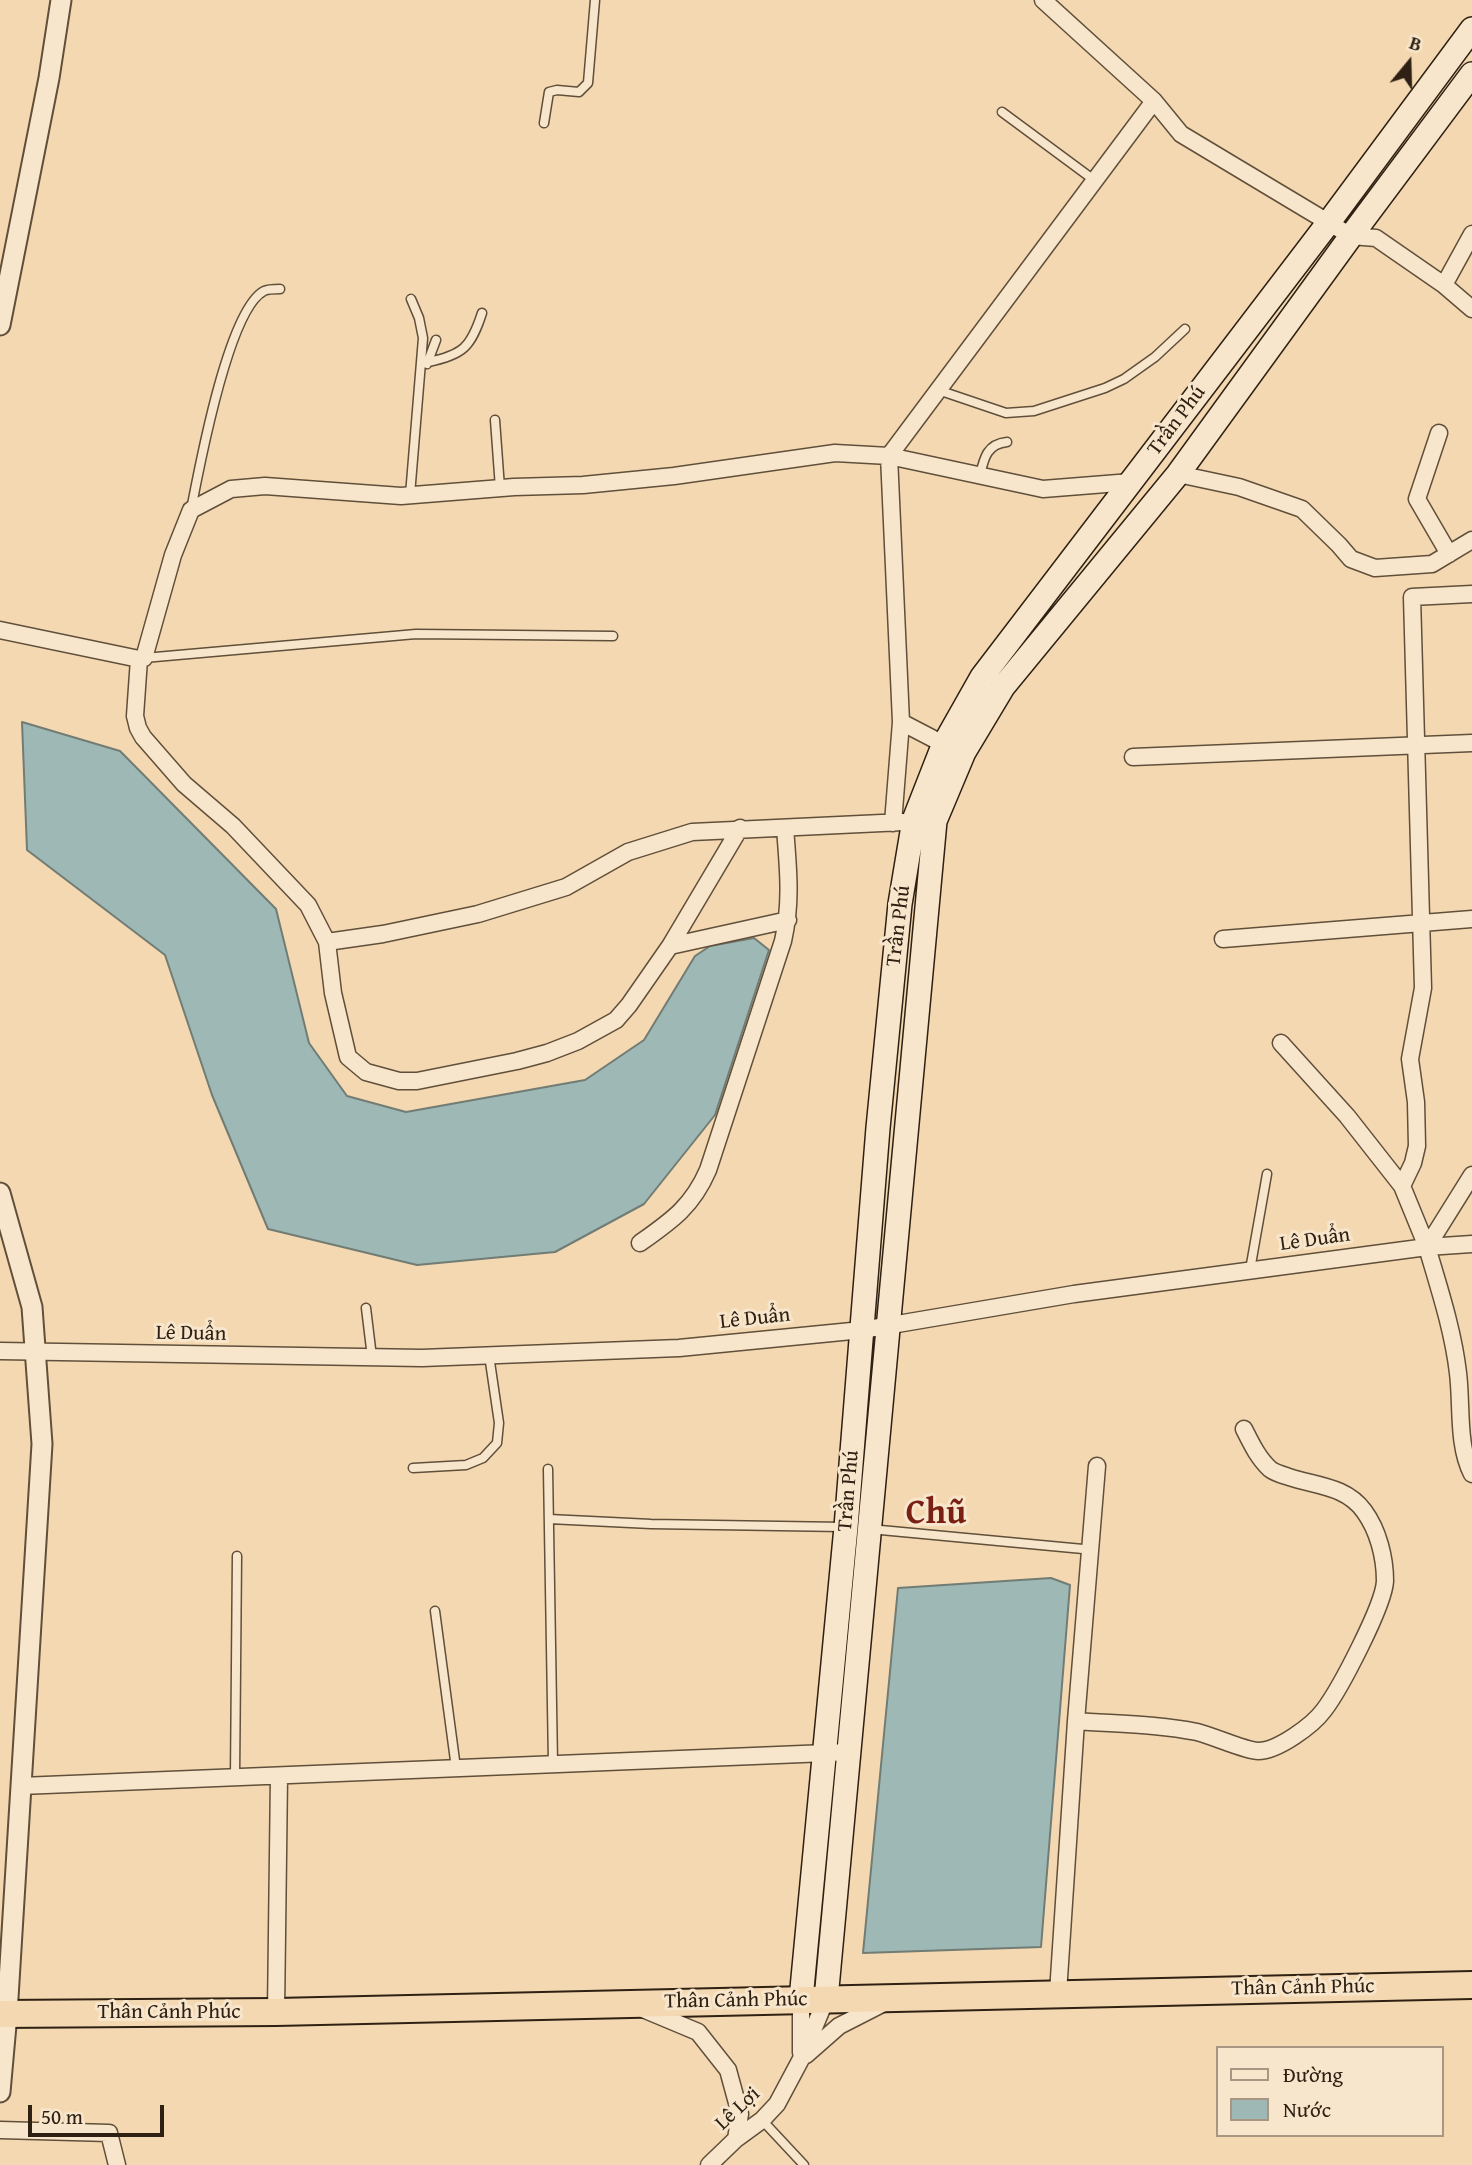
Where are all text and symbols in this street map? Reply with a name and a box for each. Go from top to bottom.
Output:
north arrow [1374,28,1444,98]
text: B [1406,28,1426,58]
street label: Trần Phú [1143,381,1211,461]
street label: Trần Phú [882,884,916,968]
street label: Lê Duẩn [1278,1223,1352,1257]
street label: Lê Duẩn [719,1303,791,1335]
street label: Lê Duẩn [156,1321,226,1347]
street label: Trần Phú [833,1449,865,1533]
district label: Chũ [906,1493,966,1535]
street label: Thân Cảnh Phúc [1231,1974,1375,2002]
street label: Thân Cảnh Phúc [664,1987,808,2015]
street label: Thân Cảnh Phúc [97,2000,241,2026]
legend [1216,2046,1444,2137]
text: Đường [1283,2059,1343,2090]
street label: Lê Lợi [710,2082,766,2136]
scale bar [32,2092,168,2136]
text: Nước [1283,2094,1331,2125]
text: 50 m [41,2101,83,2132]

